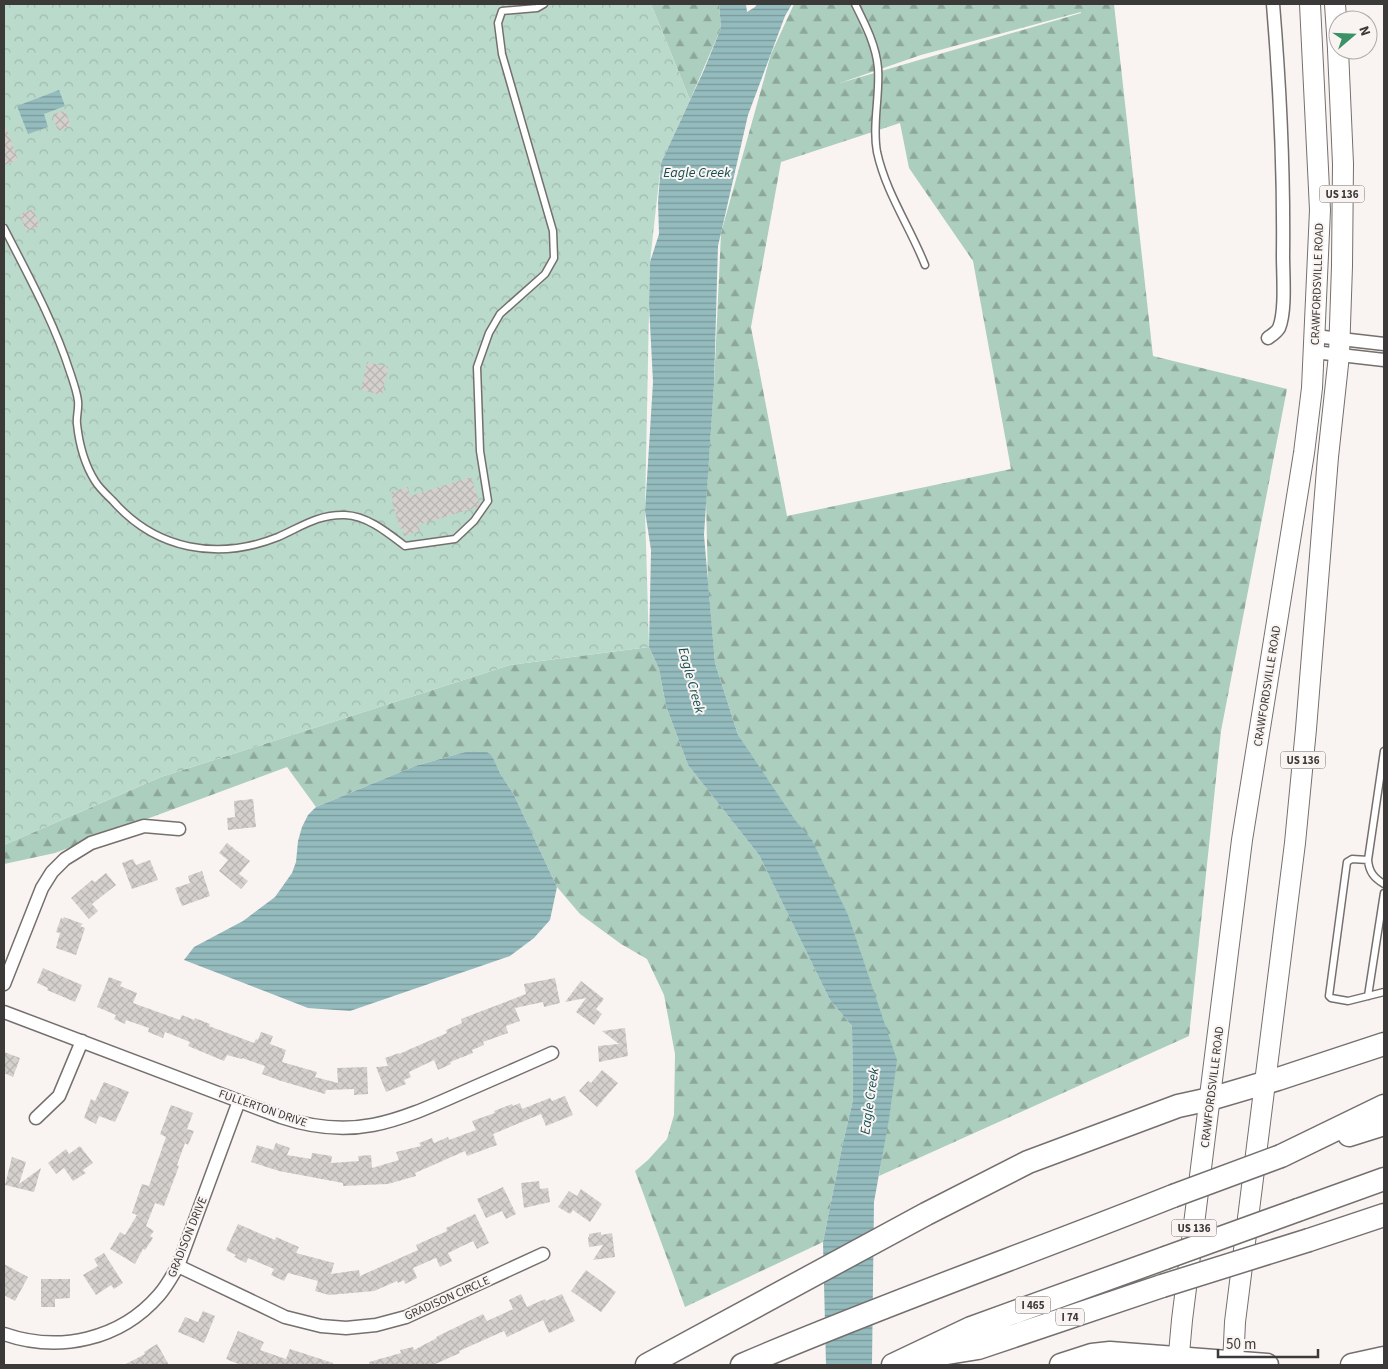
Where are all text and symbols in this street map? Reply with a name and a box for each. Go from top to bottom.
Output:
north arrow [1328,10,1378,60]
text: N [1353,23,1375,39]
water label: Eagle Creek [663,163,731,183]
road number: US 136 [1320,185,1364,202]
street label: CRAWFORDSVILLE ROAD [1307,223,1328,345]
street label: CRAWFORDSVILLE ROAD [1250,624,1285,748]
water label: Eagle Creek [673,645,710,716]
road number: US 136 [1280,752,1326,768]
street label: CRAWFORDSVILLE ROAD [1197,1025,1228,1149]
water label: Eagle Creek [855,1066,885,1136]
street label: FULLERTON DRIVE [216,1085,309,1132]
street label: GRADISON DRIVE [164,1194,211,1280]
road number: US 136 [1172,1220,1216,1236]
street label: GRADISON CIRCLE [402,1272,493,1325]
road number: I 465 [1016,1296,1050,1314]
road number: I 74 [1056,1308,1084,1325]
scale bar [1218,1326,1318,1358]
text: 50 m [1226,1334,1256,1355]

